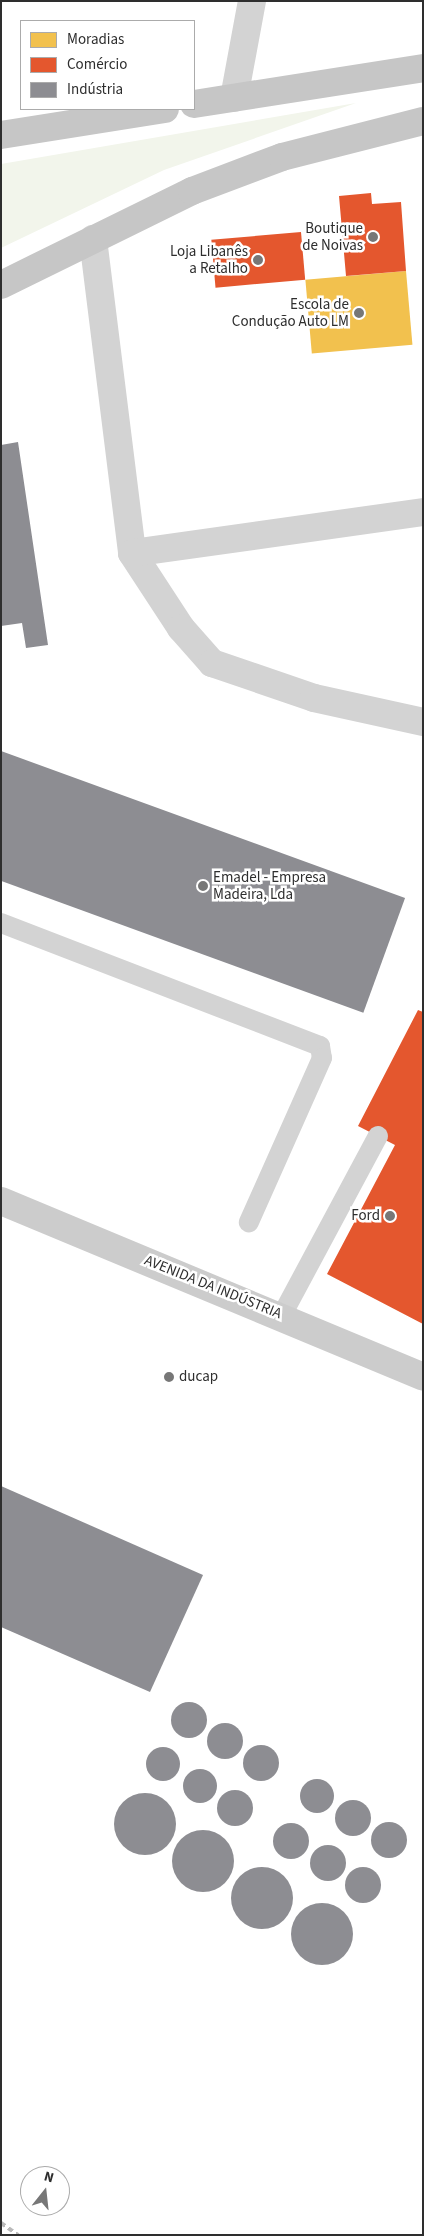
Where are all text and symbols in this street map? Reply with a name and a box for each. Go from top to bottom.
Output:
legend [20,20,195,110]
text: Moradias [67,29,124,50]
text: Comércio [67,54,127,75]
text: Indústria [67,79,123,100]
place label: Boutique de Noivas [302,219,363,254]
marker: Boutique de Noivas [367,231,379,243]
place label: Loja Libanês a Retalho [170,242,248,277]
marker: Loja Libanês a Retalho [252,254,264,266]
place label: Escola de Condução Auto LM [232,295,349,330]
marker: Escola de Condução Auto LM [353,307,365,319]
place label: Emadel - Empresa Madeira, Lda [213,868,326,903]
marker: Emadel - Empresa Madeira, Lda [197,880,209,892]
place label: Ford [351,1207,380,1225]
marker: Ford [384,1210,396,1222]
street label: AVENIDA DA INDÚSTRIA [142,1251,284,1323]
place label: ducap [179,1368,218,1386]
marker: ducap [163,1371,175,1383]
north arrow [20,2166,70,2216]
text: N [42,2167,56,2188]

